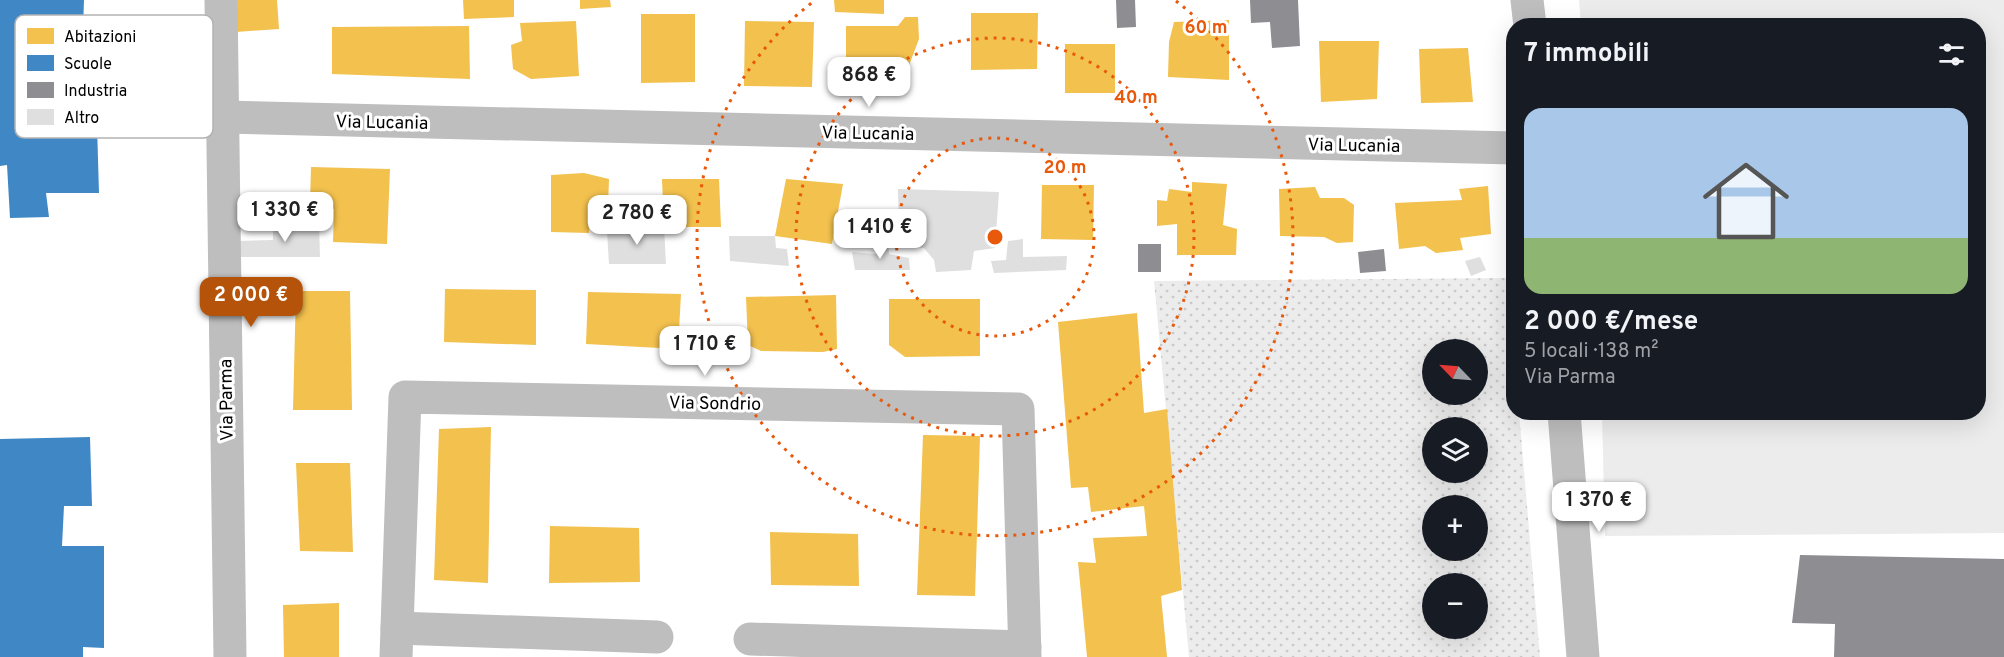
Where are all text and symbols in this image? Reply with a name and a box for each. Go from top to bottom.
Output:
legend [15,15,213,138]
text: 60 m [1184,17,1228,40]
text: Abitazioni [64,28,136,48]
text: 7 immobili [1524,38,1650,71]
icon: filters [1935,38,1968,71]
text: Scuole [64,55,112,75]
pin: 868 € [827,57,911,108]
text: 868 € [841,63,897,89]
text: Industria [64,82,127,102]
text: 40 m [1114,87,1158,110]
text: Altro [64,109,99,129]
street label: Via Lucania [335,111,429,136]
street label: Via Lucania [821,122,915,147]
street label: Via Lucania [1307,134,1401,159]
icon: home [1692,147,1800,255]
text: 20 m [1043,157,1087,180]
pin: 1 330 € [230,192,340,243]
pin: 2 780 € [582,195,692,246]
text: 1 330 € [251,198,319,224]
text: 2 780 € [602,201,672,227]
pin: 1 410 € [825,209,935,260]
text: 1 410 € [848,215,912,241]
centre of rings [985,227,1005,247]
pin: 2 000 € [196,277,306,328]
text: 2 000 € [214,283,288,309]
text: 2 000 €/mese [1524,306,1698,339]
pin: 1 710 € [650,326,760,377]
text: 1 710 € [674,332,736,358]
north arrow [1422,339,1488,405]
map controls [1422,339,1488,639]
text: 5 locali · 138 m² [1524,339,1658,365]
street label: Via Parma [215,359,240,441]
text: Via Parma [1524,365,1616,391]
street label: Via Sondrio [669,392,761,417]
button: layers [1422,417,1488,483]
pin: 1 370 € [1544,482,1654,533]
text: 1 370 € [1566,488,1632,514]
button: + [1422,495,1488,561]
button: − [1422,573,1488,639]

